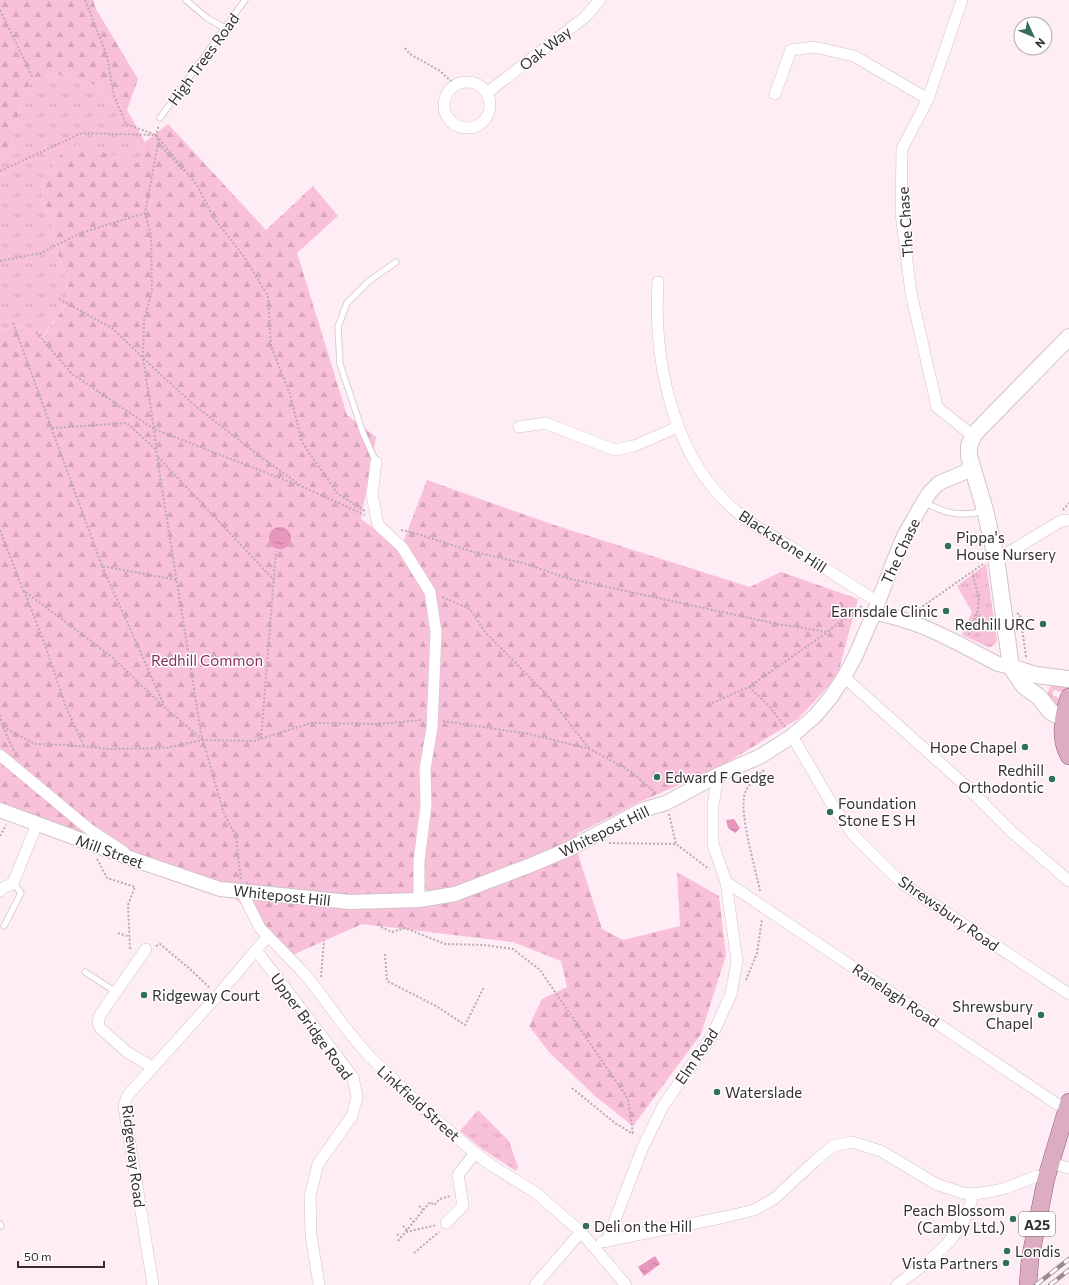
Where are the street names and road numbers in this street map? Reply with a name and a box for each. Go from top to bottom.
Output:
street label: High Trees Road [164,9,242,109]
street label: Oak Way [515,22,575,74]
street label: The Chase [894,186,916,258]
street label: Blackstone Hill [736,506,830,576]
street label: The Chase [877,515,923,587]
street label: Whitepost Hill [556,801,652,861]
street label: Mill Street [74,830,146,872]
street label: Shrewsbury Road [895,872,1003,954]
street label: Whitepost Hill [232,881,332,909]
street label: Ranelagh Road [849,959,943,1031]
street label: Upper Bridge Road [267,969,357,1083]
street label: Elm Road [671,1025,721,1087]
street label: Linkfield Street [374,1061,464,1145]
street label: Ridgeway Road [119,1104,149,1208]
road number: A25 [1019,1212,1055,1236]

